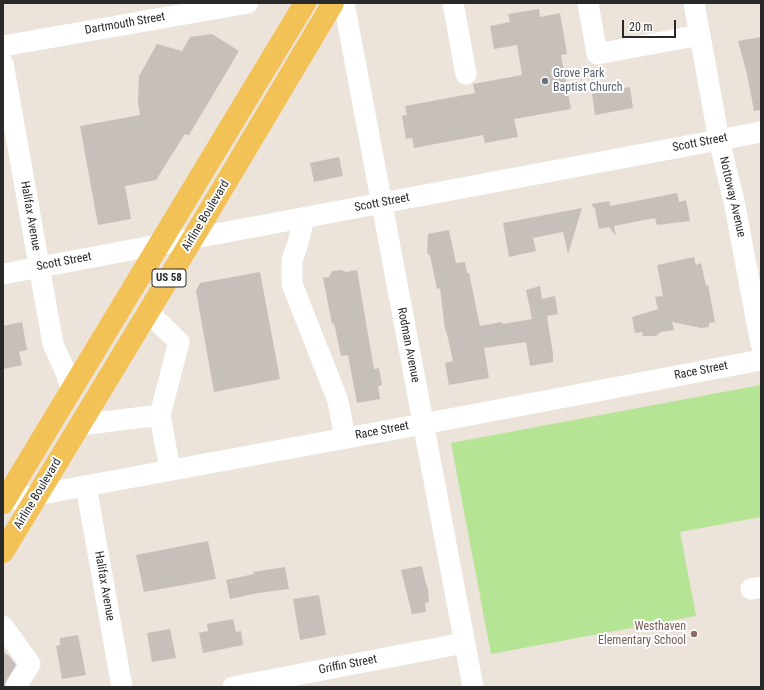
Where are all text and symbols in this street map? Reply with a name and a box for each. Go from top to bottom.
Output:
street label: Dartmouth Street [84,10,166,38]
scale bar [624,12,678,38]
text: 20 m [629,20,653,34]
place label: Grove Park Baptist Church [553,67,623,95]
marker: Grove Park Baptist Church [540,76,550,86]
street label: Scott Street [671,131,729,155]
street label: Nottoway Avenue [716,155,748,239]
street label: Airline Boulevard [179,178,233,254]
street label: Halifax Avenue [17,180,43,252]
street label: Scott Street [353,191,411,215]
street label: Scott Street [35,250,93,274]
road number: US 58 [152,269,186,287]
street label: Rodman Avenue [394,306,422,384]
street label: Race Street [673,359,729,383]
street label: Race Street [354,419,410,443]
street label: Airline Boulevard [11,456,65,532]
street label: Halifax Avenue [91,550,117,622]
place label: Westhaven Elementary School [598,620,686,648]
marker: Westhaven Elementary School [689,629,699,639]
street label: Griffin Street [318,652,378,678]

